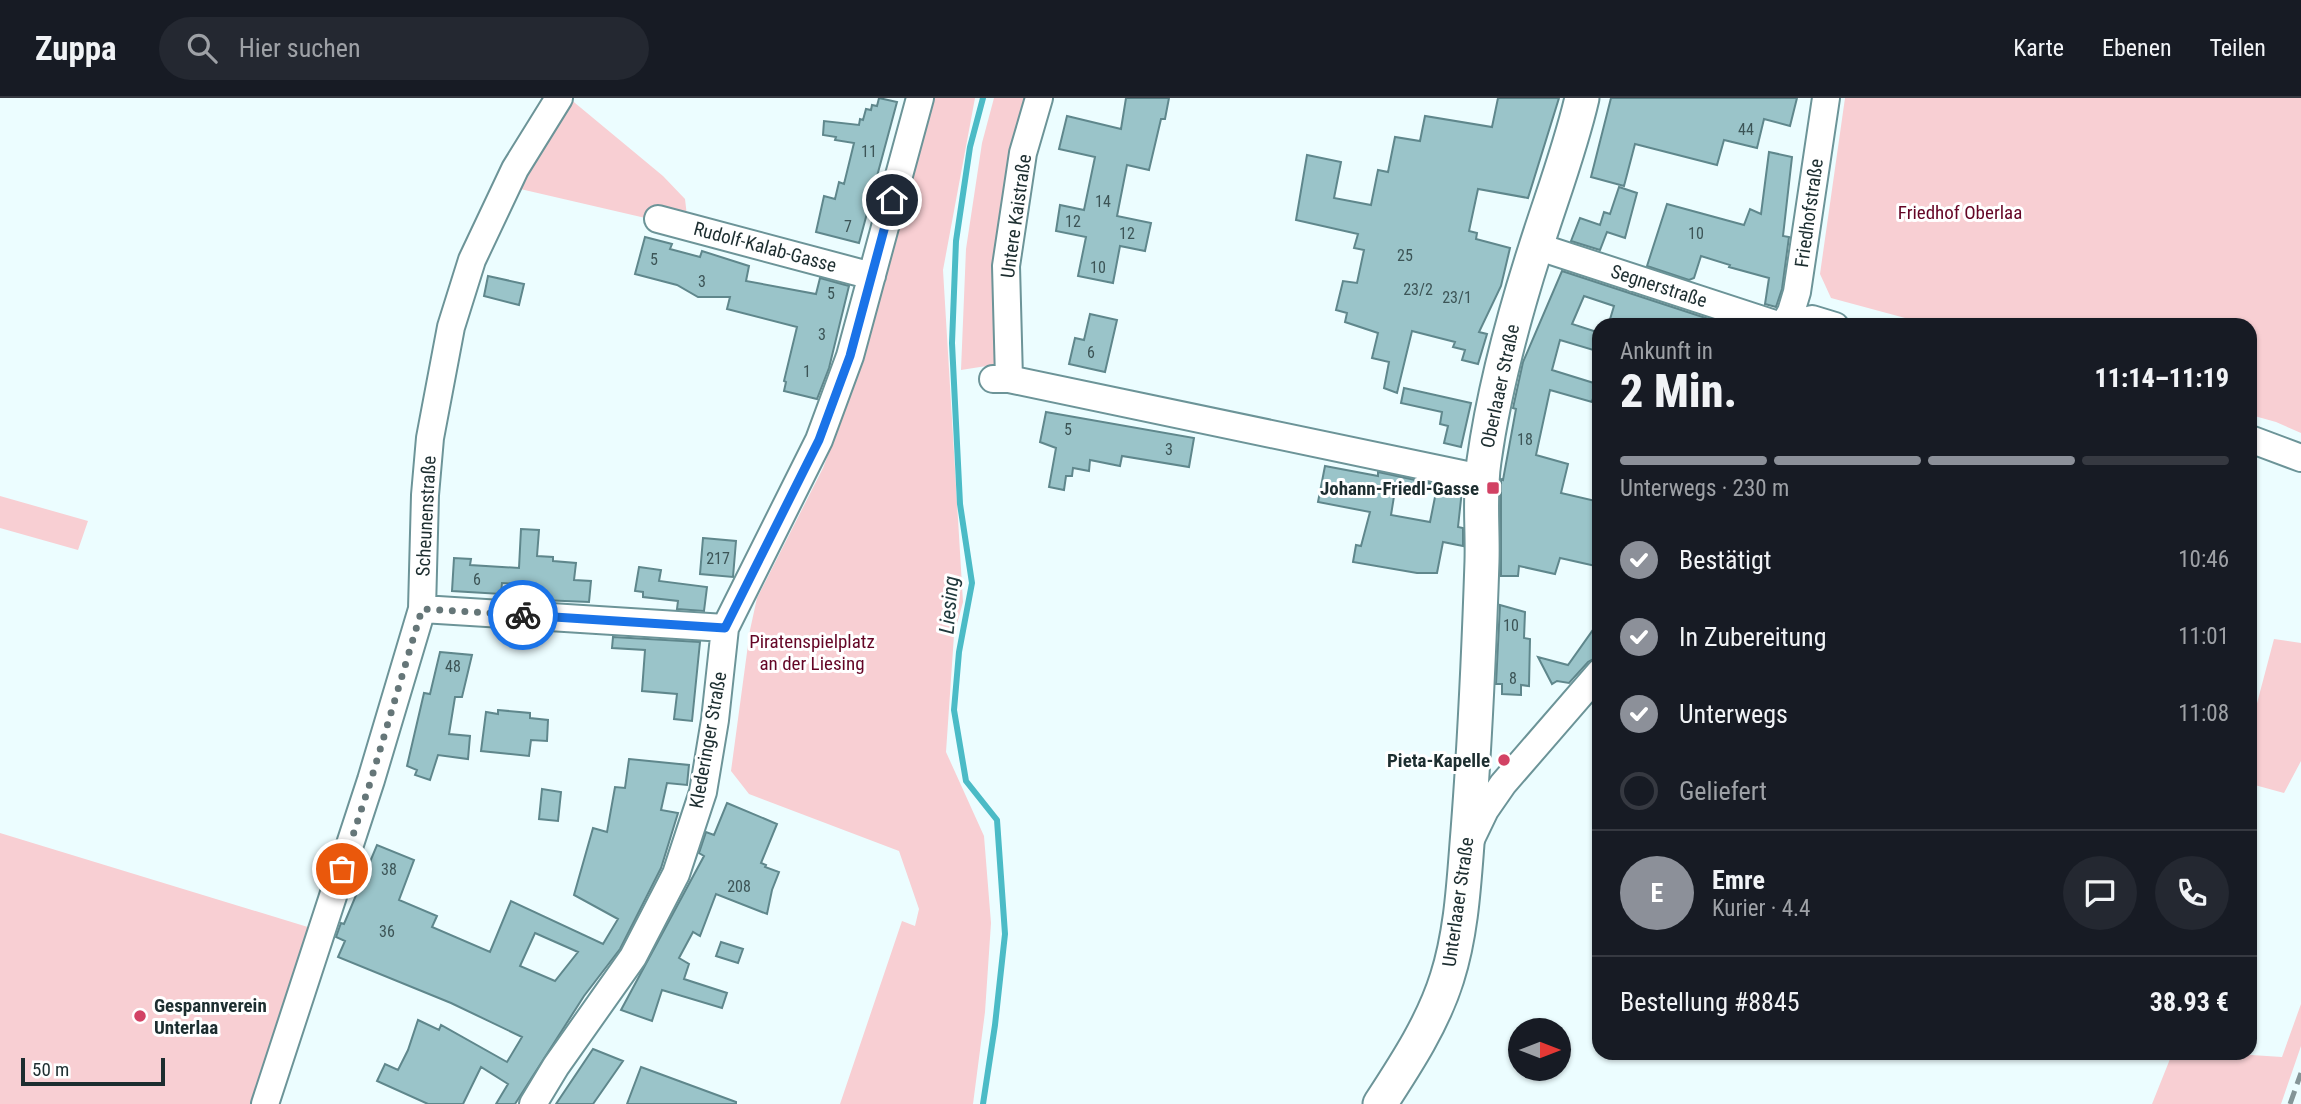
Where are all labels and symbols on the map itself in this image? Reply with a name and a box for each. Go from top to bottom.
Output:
house number: 44 [1738,120,1754,139]
house number: 11 [861,142,877,161]
street label: Untere Kaistraße [996,153,1036,279]
street label: Friedhofstraße [1790,157,1828,269]
pin [862,170,922,230]
house number: 14 [1095,192,1111,211]
park label: Friedhof Oberlaa [1898,201,2022,224]
house number: 12 [1065,212,1081,231]
street label: Rudolf-Kalab-Gasse [691,217,839,277]
house number: 7 [844,217,852,236]
house number: 12 [1119,224,1135,243]
house number: 10 [1688,224,1704,243]
house number: 25 [1397,246,1413,265]
house number: 5 [650,250,658,269]
house number: 10 [1090,258,1106,277]
street label: Segnerstraße [1608,260,1710,312]
house number: 3 [698,272,706,291]
house number: 23/2 [1403,280,1433,299]
house number: 5 [827,284,835,303]
house number: 23/1 [1442,288,1472,307]
street label: Oberlaaer Straße [1476,322,1524,450]
house number: 3 [818,325,826,344]
house number: 6 [1087,343,1095,362]
house number: 1 [803,362,811,381]
house number: 5 [1064,420,1072,439]
house number: 18 [1517,430,1533,449]
house number: 3 [1165,440,1173,459]
street label: Scheunenstraße [411,455,441,577]
place label: Johann-Friedl-Gasse [1320,477,1479,500]
marker: Johann-Friedl-Gasse [1485,480,1501,496]
house number: 217 [706,549,730,568]
house number: 6 [473,570,481,589]
water label: Liesing [935,575,963,635]
courier [488,580,558,650]
house number: 10 [1503,616,1519,635]
park label: Piratenspielplatz an der Liesing [749,630,875,675]
house number: 48 [445,657,461,676]
house number: 8 [1509,669,1517,688]
street label: Klederinger Straße [685,670,731,810]
place label: Pieta-Kapelle [1387,749,1490,772]
marker: Pieta-Kapelle [1496,752,1512,768]
street label: Unterlaaer Straße [1438,836,1478,968]
pin [312,839,372,899]
house number: 38 [381,860,397,879]
house number: 208 [727,877,751,896]
house number: 36 [379,922,395,941]
place label: Gespannverein Unterlaa [154,994,267,1039]
marker: Gespannverein Unterlaa [132,1008,148,1024]
north arrow [1508,1018,1572,1082]
scale bar [21,1055,164,1087]

